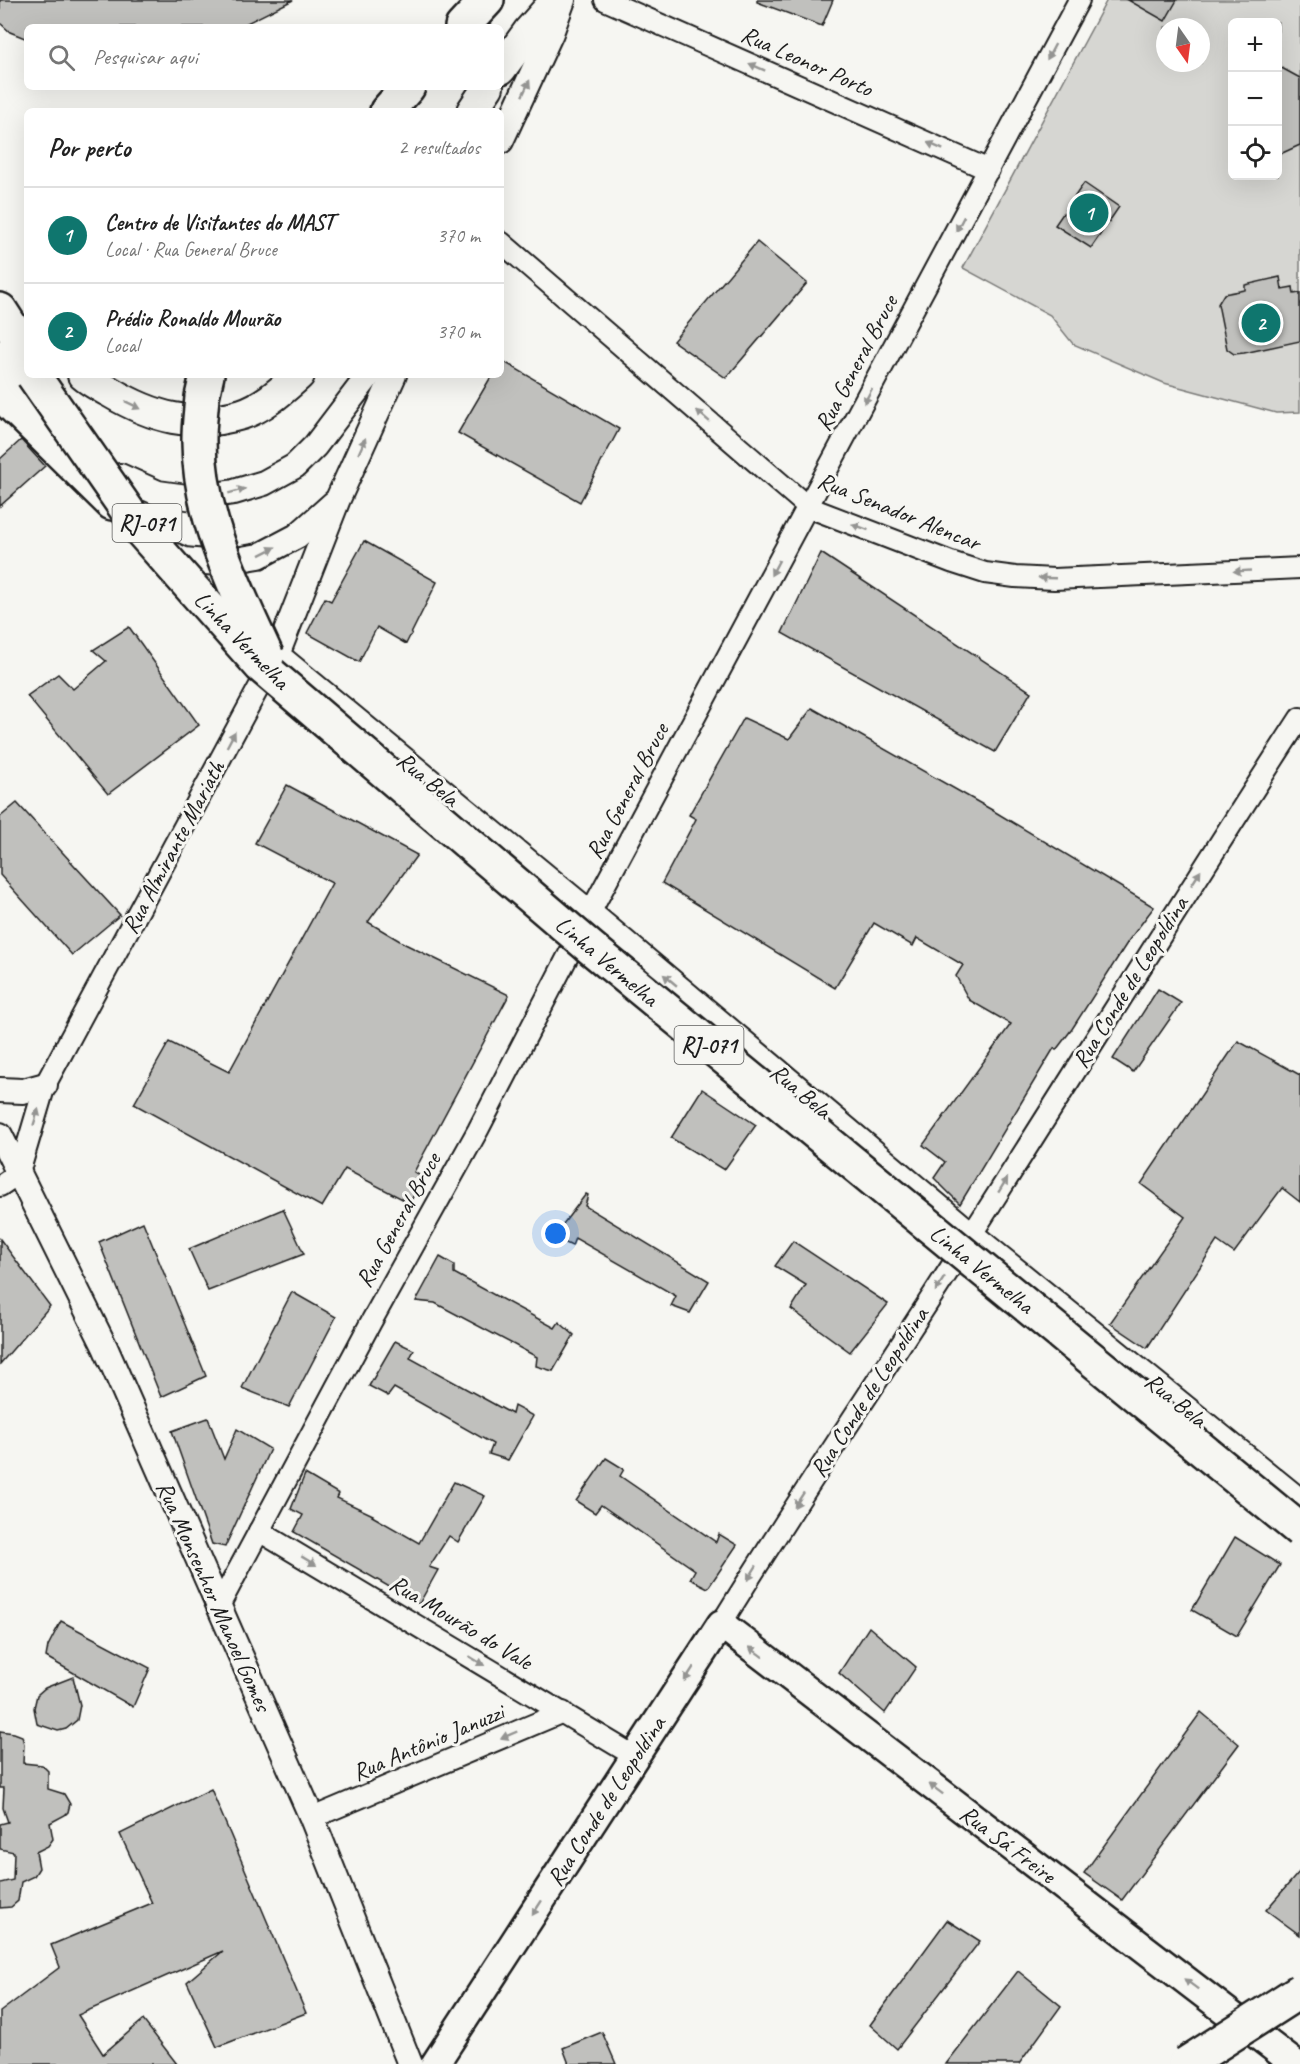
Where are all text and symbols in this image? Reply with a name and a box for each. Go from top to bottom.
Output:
north arrow [1156,18,1210,72]
map controls [1228,18,1282,180]
button: + [1228,18,1282,72]
street label: Rua Leonor Porto [737,19,879,104]
search box [24,24,504,90]
icon: search [45,41,78,74]
text: Pesquisar aqui [93,43,198,71]
one-way arrow [1046,43,1056,60]
one-way arrow [748,62,766,71]
button: − [1228,72,1282,126]
one-way arrow [521,79,530,96]
button: locate [1228,126,1282,180]
text: Por perto [48,131,130,164]
text: 2 resultados [398,135,480,160]
one-way arrow [926,141,944,151]
pin: 1 [1070,190,1108,236]
text: Centro de Visitantes do MAST [105,209,334,237]
one-way arrow [955,216,965,233]
text: 1 [63,223,72,248]
text: 370 m [437,223,480,248]
text: Local · Rua General Bruce [105,237,277,262]
street label: Rua General Bruce [808,288,905,436]
pin: 2 [1242,300,1280,346]
text: Prédio Ronaldo Mourão [105,305,280,333]
text: 2 [63,319,72,344]
text: 370 m [437,319,480,344]
text: Local [105,333,139,358]
one-way arrow [863,388,873,405]
one-way arrow [124,399,142,409]
one-way arrow [696,410,711,423]
one-way arrow [357,437,367,455]
street label: Rua Senador Alencar [813,465,987,558]
one-way arrow [228,485,246,495]
road number: RJ-071 [112,504,182,542]
one-way arrow [851,521,869,531]
one-way arrow [259,547,277,557]
one-way arrow [770,559,780,576]
one-way arrow [1232,566,1251,575]
one-way arrow [1037,574,1056,583]
street label: Linha Vermelha [188,584,297,696]
street label: Rua General Bruce [579,716,676,864]
one-way arrow [226,730,236,747]
street label: Rua Bela [391,745,466,814]
street label: Rua Almirante Mariath [115,754,232,939]
one-way arrow [1190,870,1201,886]
street label: Rua Conde de Leopoldina [1065,889,1196,1073]
street label: Linha Vermelha [549,909,666,1014]
one-way arrow [662,974,678,987]
road number: RJ-071 [674,1026,744,1064]
street label: Rua Bela [764,1057,839,1126]
one-way arrow [32,1108,41,1126]
street label: Rua General Bruce [349,1146,448,1293]
one-way arrow [997,1177,1008,1193]
street label: Linha Vermelha [924,1218,1041,1321]
your location [541,1219,570,1248]
one-way arrow [934,1276,945,1292]
street label: Rua Conde de Leopoldina [803,1300,936,1483]
street label: Rua Bela [1139,1366,1214,1435]
street label: Rua Monsenhor Manoel Gomes [150,1476,279,1717]
one-way arrow [794,1492,805,1508]
one-way arrow [301,1556,318,1566]
one-way arrow [747,1565,758,1581]
street label: Rua Mourão do Vale [384,1568,540,1677]
one-way arrow [749,1646,764,1658]
one-way arrow [469,1656,486,1666]
one-way arrow [683,1665,695,1681]
street label: Rua Antônio Januzzi [348,1696,511,1787]
street label: Rua Conde de Leopoldina [540,1709,673,1892]
one-way arrow [500,1731,518,1740]
one-way arrow [928,1782,944,1795]
street label: Rua Sá Freire [954,1798,1064,1891]
one-way arrow [531,1899,543,1915]
one-way arrow [1183,1977,1199,1990]

